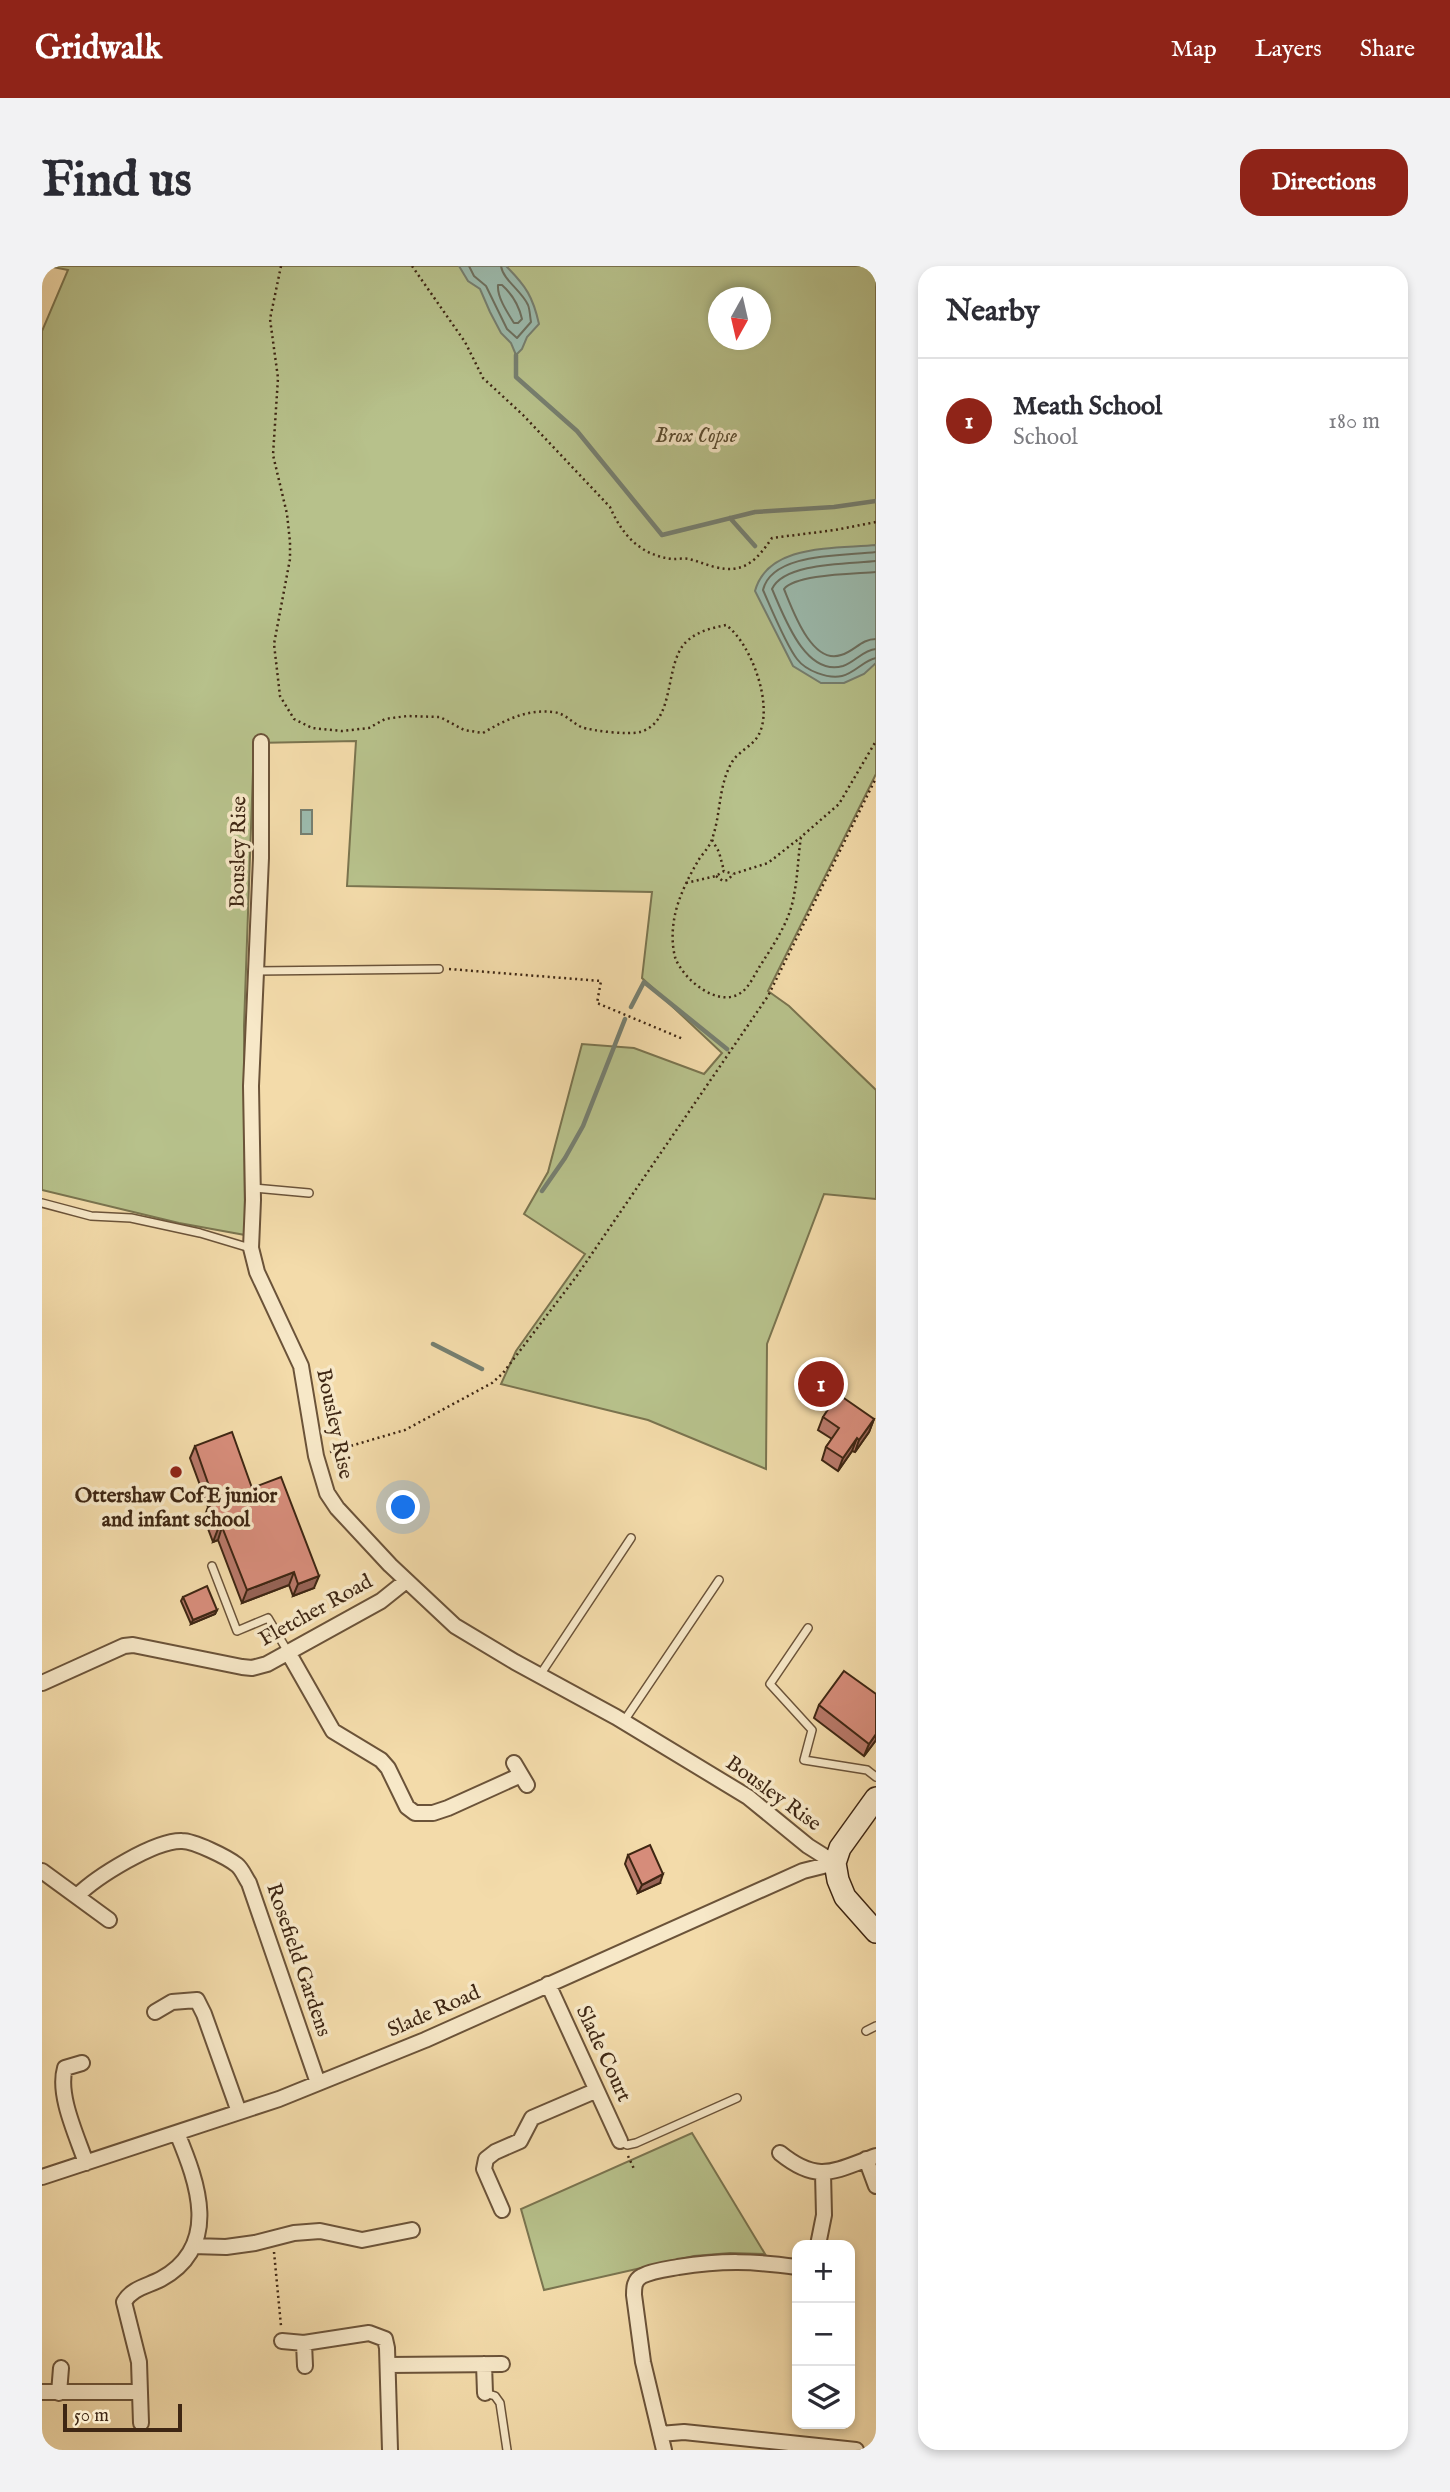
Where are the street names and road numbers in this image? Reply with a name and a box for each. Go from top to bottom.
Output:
street label: Bousley Rise [225,795,253,908]
street label: Bousley Rise [309,1366,359,1482]
street label: Fletcher Road [255,1568,378,1653]
street label: Bousley Rise [720,1750,827,1838]
street label: Rosefield Gardens [259,1880,337,2040]
street label: Slade Road [384,1979,485,2044]
street label: Slade Court [569,2002,637,2106]

